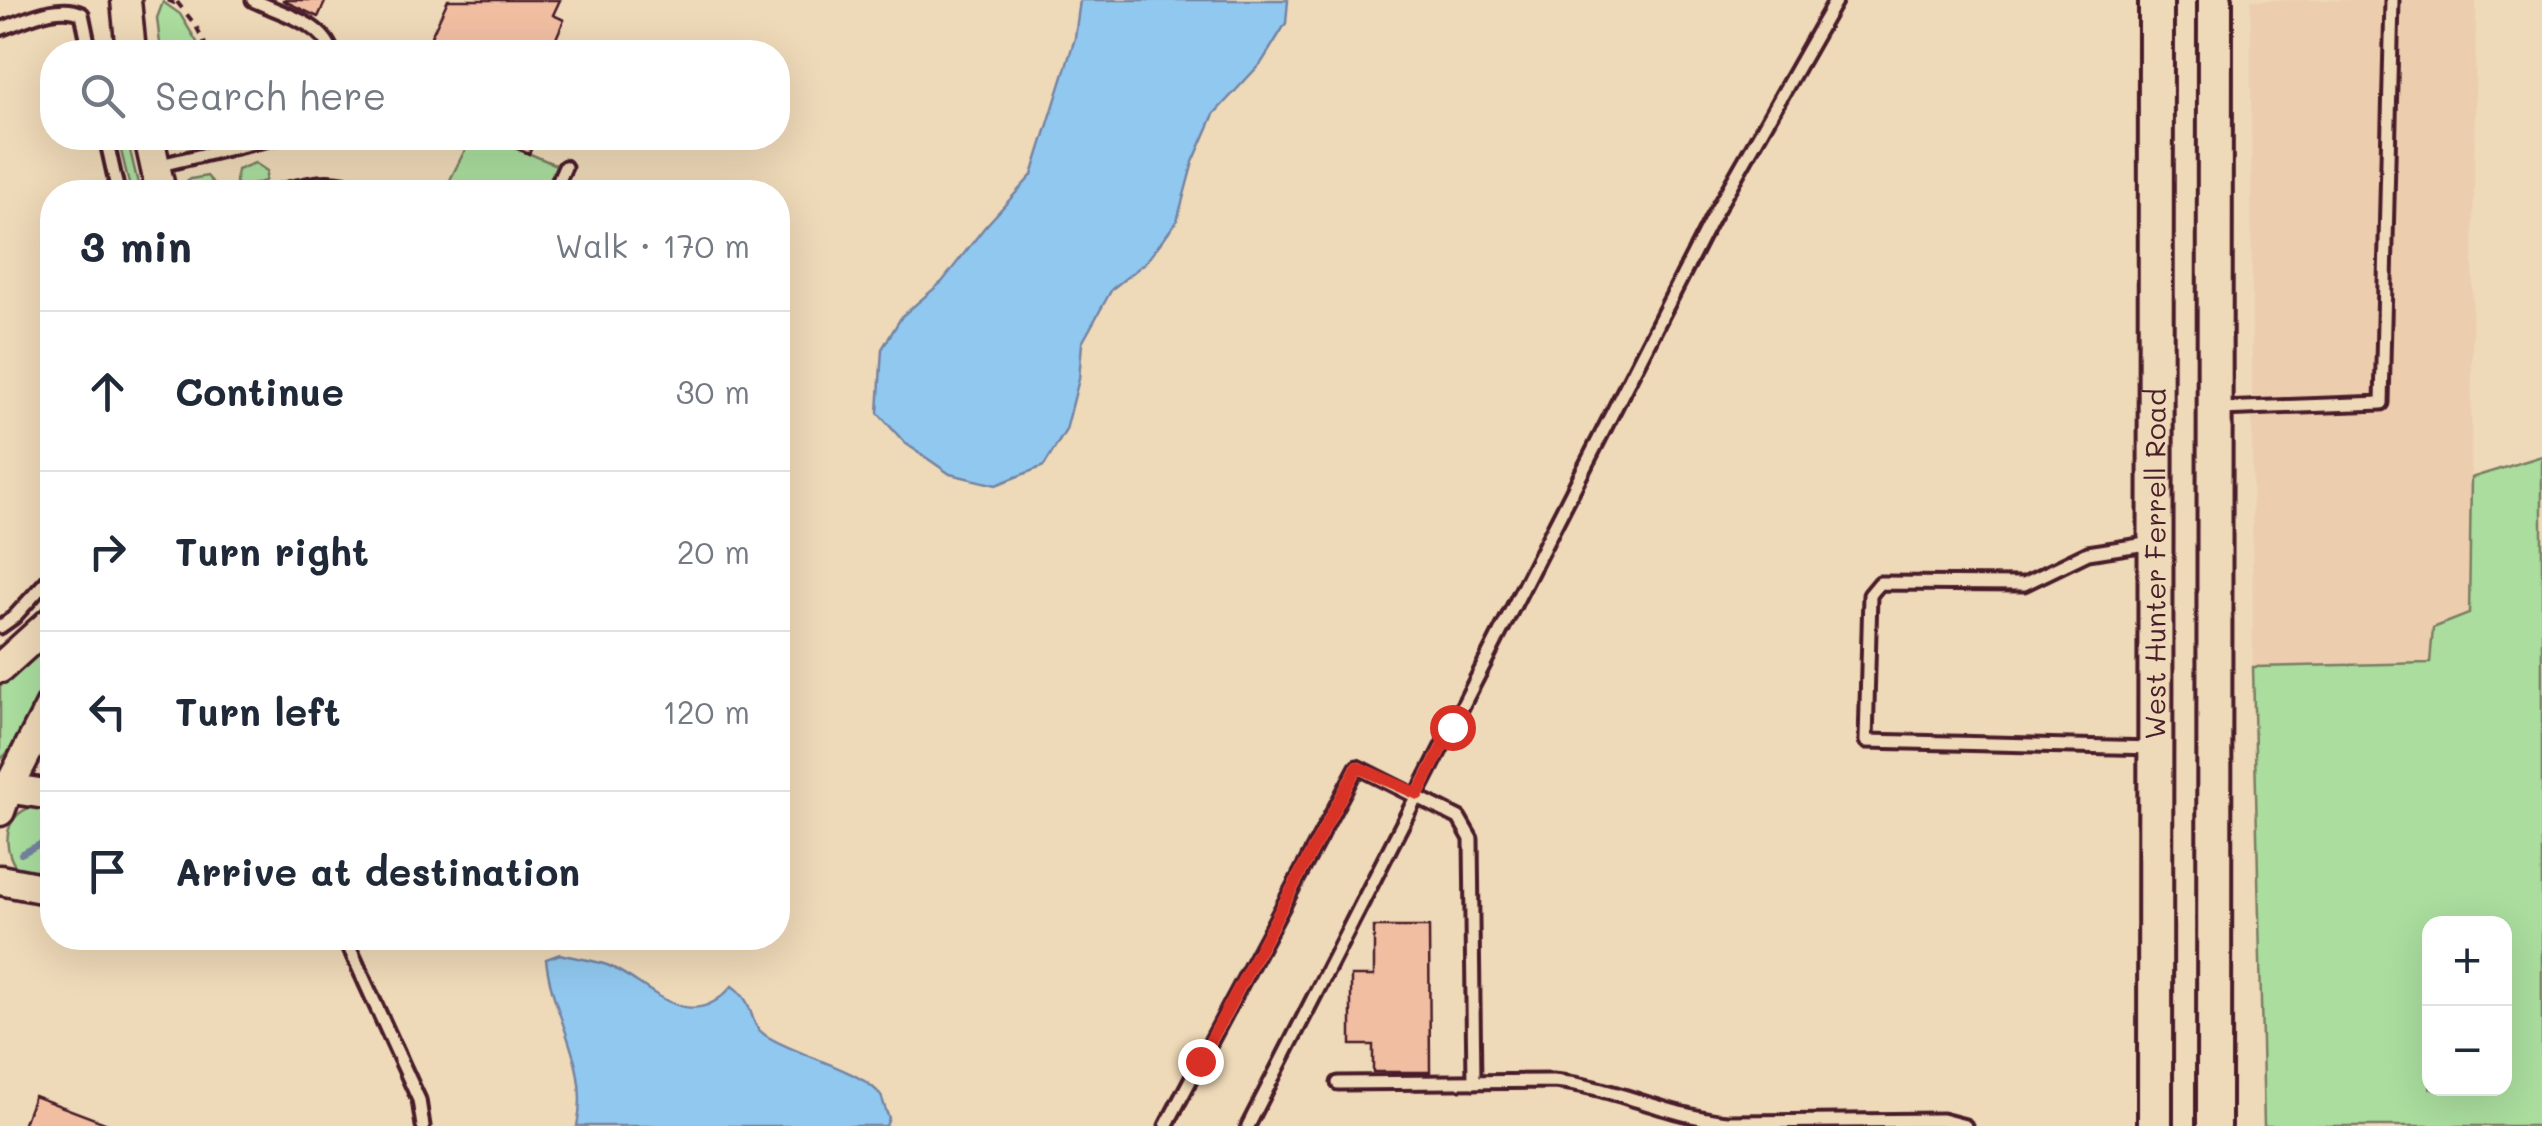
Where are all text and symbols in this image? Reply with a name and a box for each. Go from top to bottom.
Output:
search box [40,40,790,150]
icon: search [75,68,130,123]
text: Search here [155,70,386,120]
text: 3 min [80,218,192,273]
text: Walk · 170 m [555,224,750,266]
icon: ahead [80,364,135,419]
text: Continue [175,366,344,416]
text: 30 m [676,370,750,412]
street label: West Hunter Ferrell Road [2136,388,2173,740]
icon: right [80,524,135,579]
text: Turn right [175,526,369,576]
text: 20 m [677,530,750,572]
icon: left [80,684,135,739]
text: Turn left [175,686,341,736]
text: 120 m [662,690,750,732]
route start [1430,705,1476,751]
icon: arrive [80,844,135,899]
text: Arrive at destination [175,846,580,896]
map controls [2422,916,2512,1096]
button: + [2422,916,2512,1006]
button: − [2422,1006,2512,1096]
route end [1178,1039,1224,1085]

